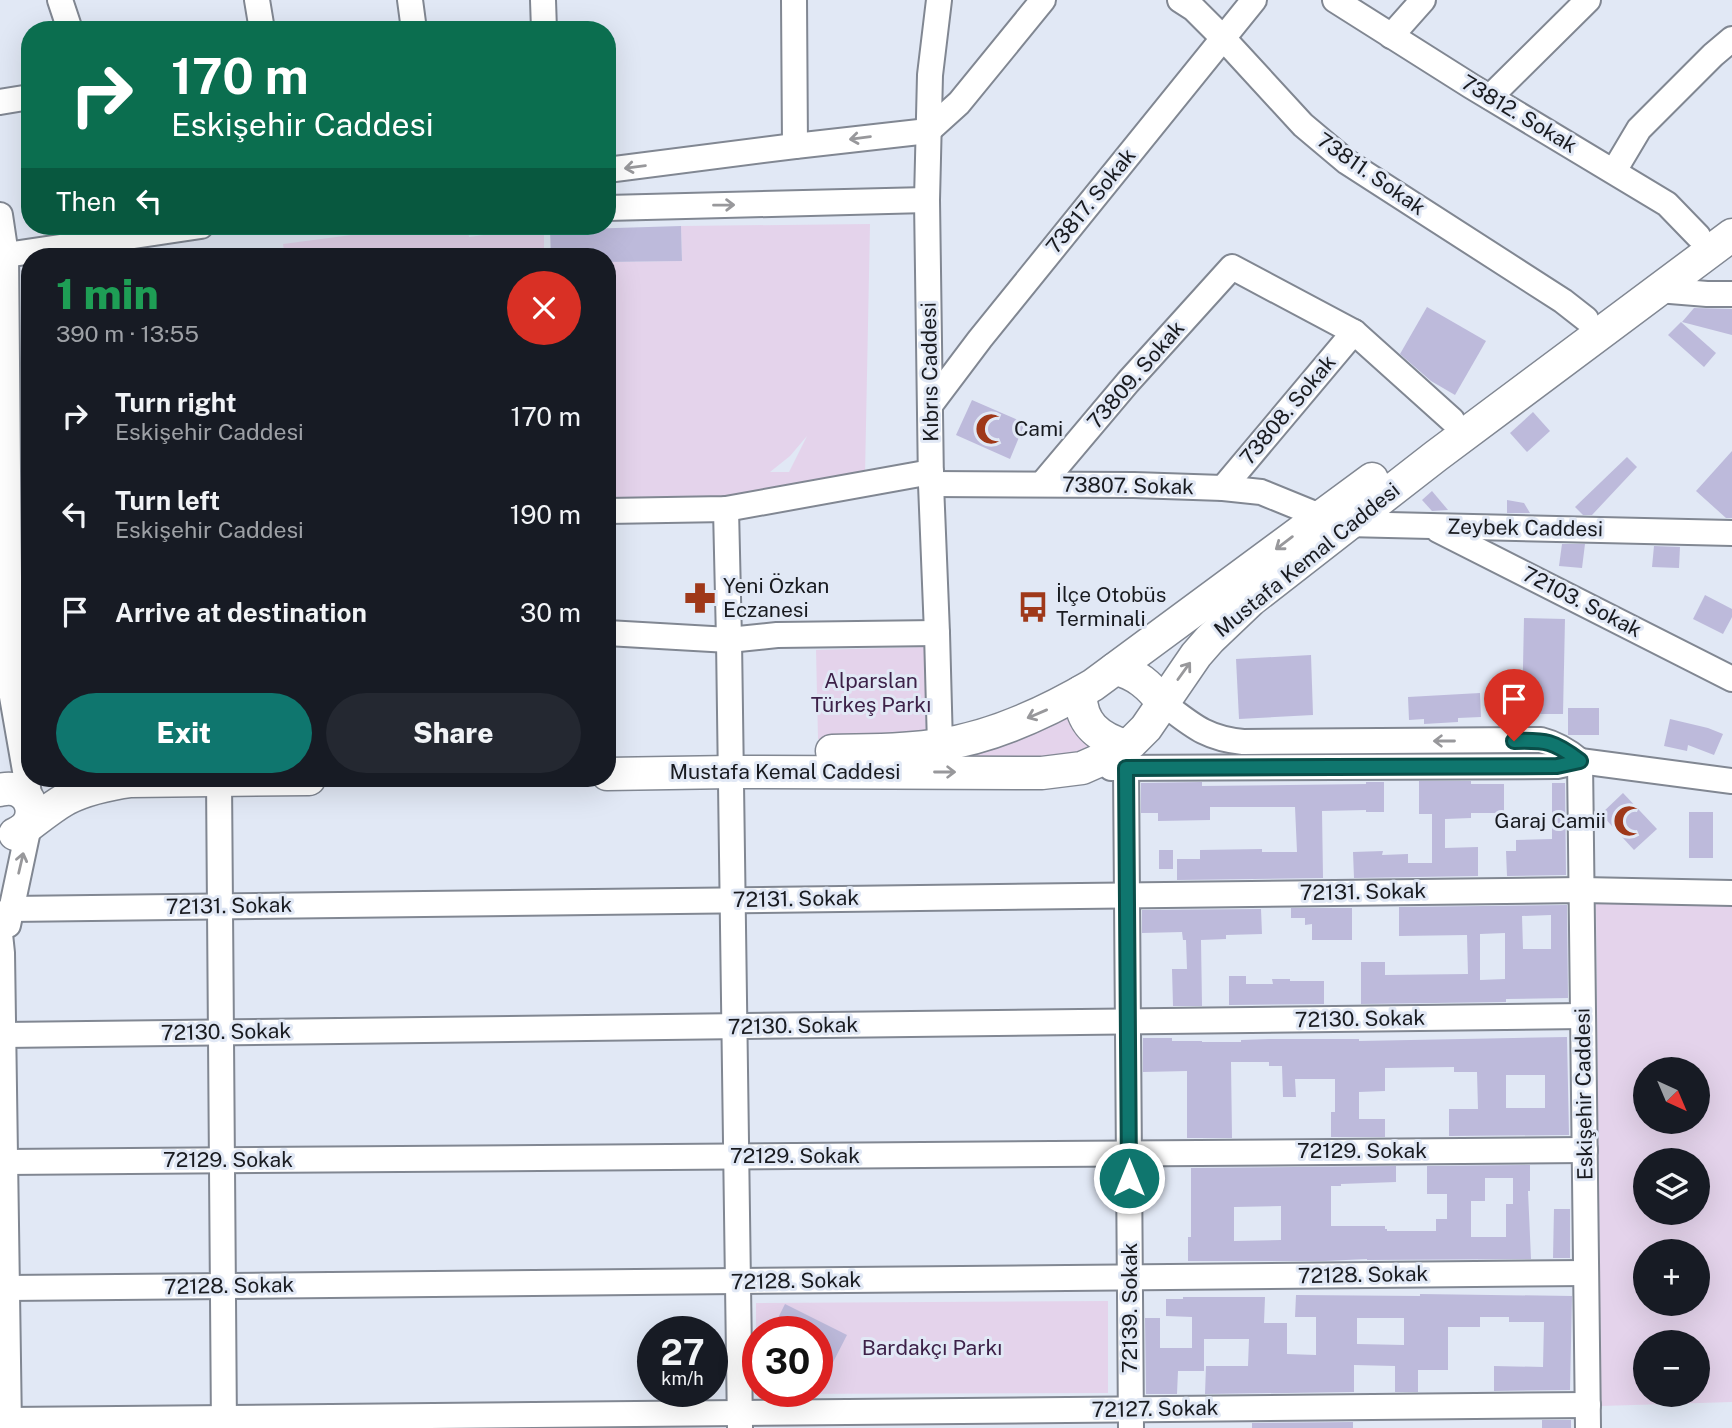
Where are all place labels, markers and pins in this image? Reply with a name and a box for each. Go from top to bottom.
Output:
mosque icon: Cami [974,412,1008,446]
place label: Cami [1014,416,1063,441]
place label: Yeni Özkan Eczanesi [723,573,830,622]
pharmacy icon: Yeni Özkan Eczanesi [683,581,717,615]
place label: İlçe Otobüs Terminali [1056,582,1166,631]
bus stop icon: İlçe Otobüs Terminali [1016,590,1050,624]
pin [1484,669,1544,741]
mosque icon: Garaj Camii [1612,804,1646,838]
place label: Garaj Camii [1494,808,1606,833]

